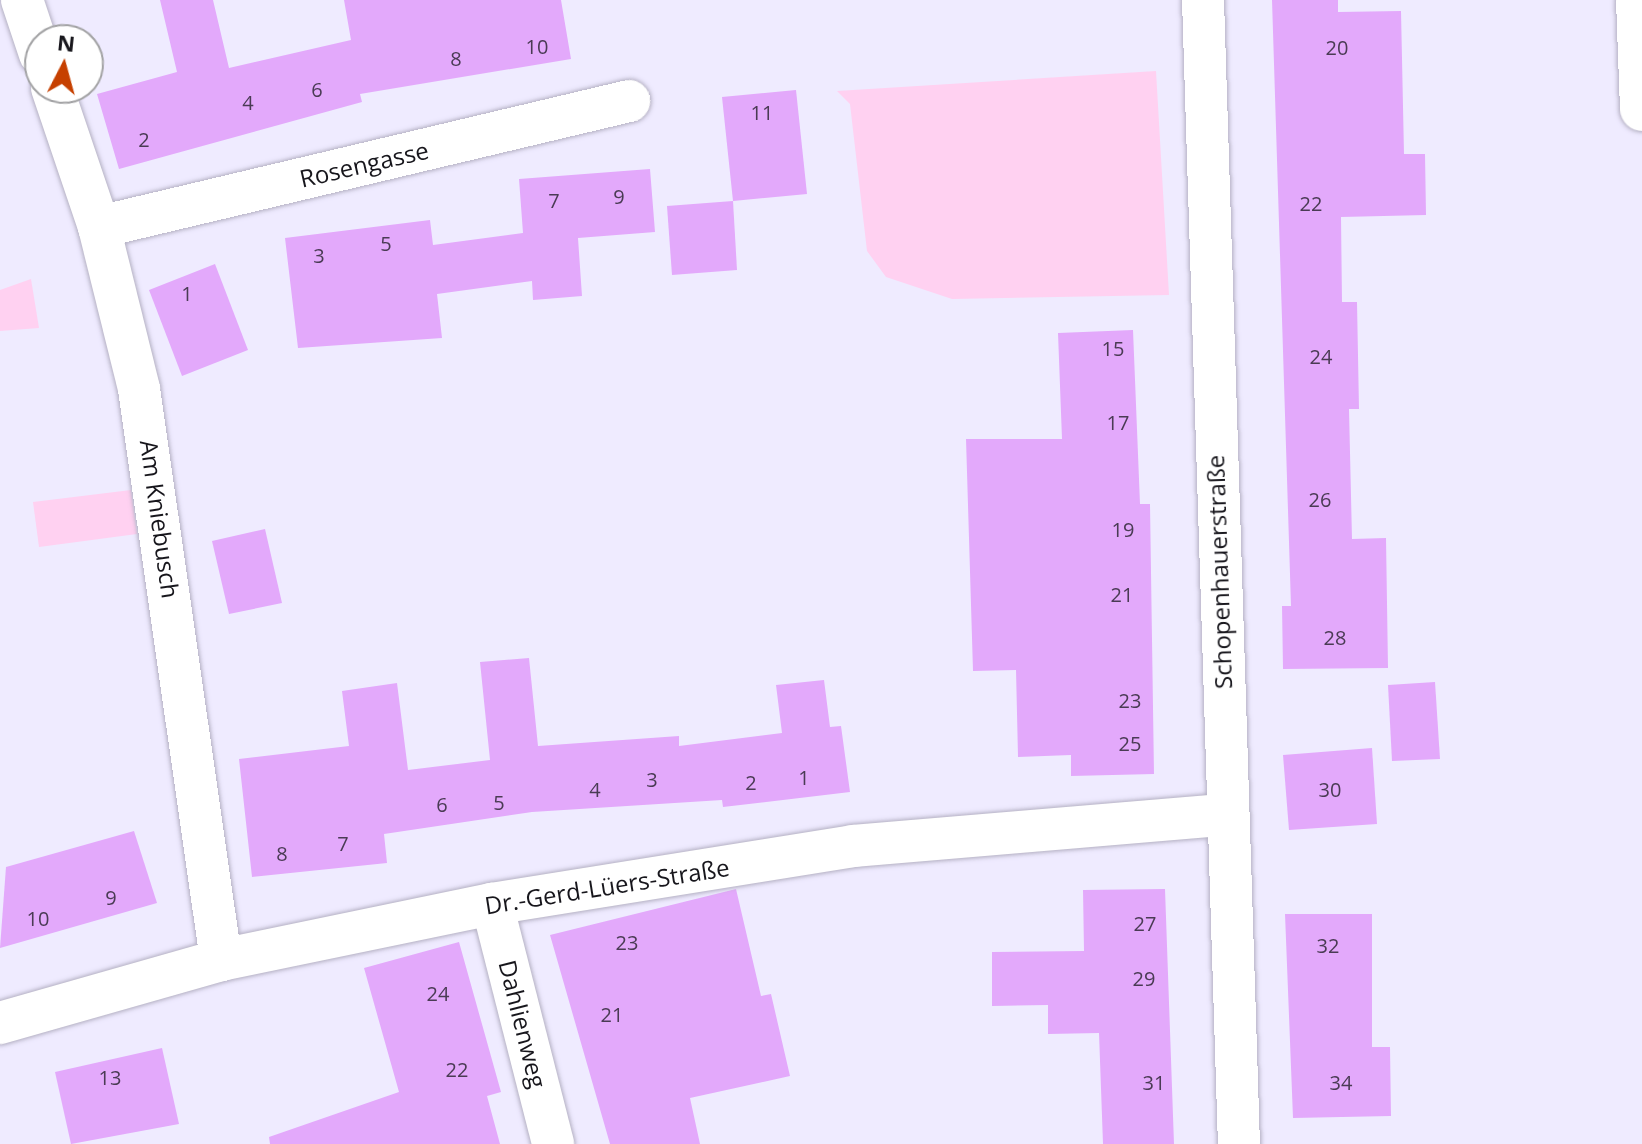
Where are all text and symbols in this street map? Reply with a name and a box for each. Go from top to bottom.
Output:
north arrow [24,24,104,104]
text: N [56,26,77,58]
house number: 10 [526,34,548,58]
house number: 20 [1326,35,1348,59]
house number: 8 [450,46,462,70]
house number: 6 [311,77,323,101]
house number: 4 [242,90,254,114]
house number: 11 [751,100,773,124]
house number: 2 [138,127,150,151]
street label: Rosengasse [297,135,431,193]
house number: 9 [613,184,625,208]
house number: 7 [548,188,560,212]
house number: 22 [1300,191,1322,215]
house number: 5 [380,231,392,255]
house number: 3 [313,243,325,267]
house number: 1 [181,281,193,305]
house number: 15 [1102,336,1124,360]
house number: 24 [1310,344,1332,368]
house number: 17 [1107,410,1129,434]
street label: Am Kniebusch [135,438,185,600]
street label: Schopenhauerstraße [1201,454,1237,690]
house number: 26 [1309,487,1331,511]
house number: 19 [1112,517,1134,541]
house number: 21 [1111,582,1133,606]
house number: 28 [1324,625,1346,649]
house number: 23 [1119,688,1141,712]
house number: 25 [1119,731,1141,755]
house number: 1 [798,765,810,789]
house number: 3 [646,767,658,791]
house number: 2 [745,770,757,794]
house number: 4 [589,777,601,801]
house number: 30 [1319,777,1341,801]
house number: 5 [493,790,505,814]
house number: 6 [436,792,448,816]
house number: 7 [337,831,349,855]
house number: 8 [276,841,288,865]
street label: Dr.-Gerd-Lüers-Straße [483,852,731,920]
house number: 9 [105,885,117,909]
house number: 10 [27,906,49,930]
house number: 27 [1134,911,1156,935]
house number: 23 [616,930,638,954]
house number: 32 [1317,933,1339,957]
street label: Dahlienweg [493,957,553,1091]
house number: 29 [1133,966,1155,990]
house number: 24 [427,981,449,1005]
house number: 21 [601,1002,623,1026]
house number: 22 [446,1057,468,1081]
house number: 13 [99,1065,121,1089]
house number: 31 [1143,1070,1165,1094]
house number: 34 [1330,1070,1352,1094]

